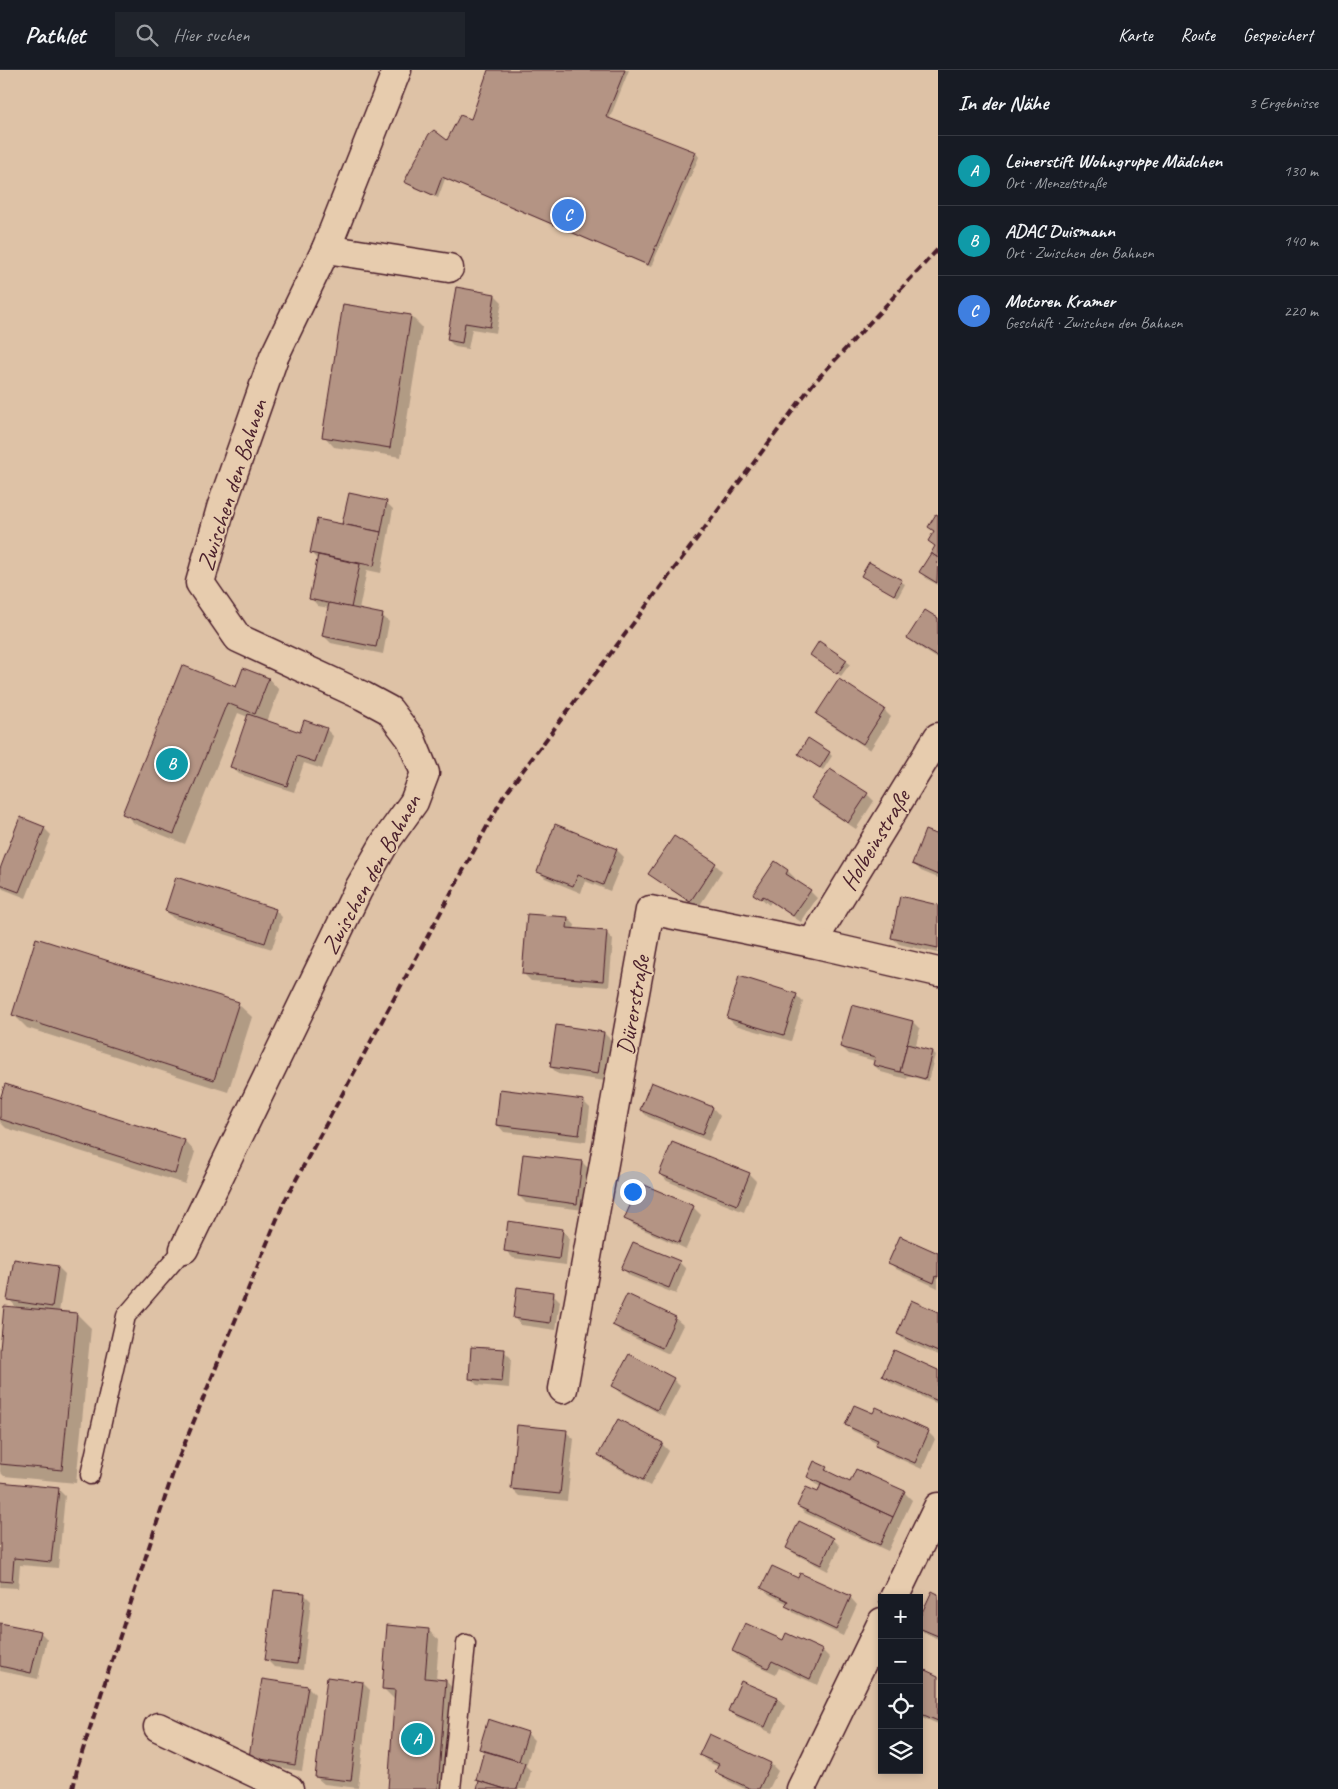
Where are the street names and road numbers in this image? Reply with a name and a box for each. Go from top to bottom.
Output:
street label: Zwischen den Bahnen [190,394,274,575]
street label: Holbeinstraße [833,782,918,896]
street label: Zwischen den Bahnen [315,788,428,959]
street label: Dürerstraße [610,951,657,1057]

